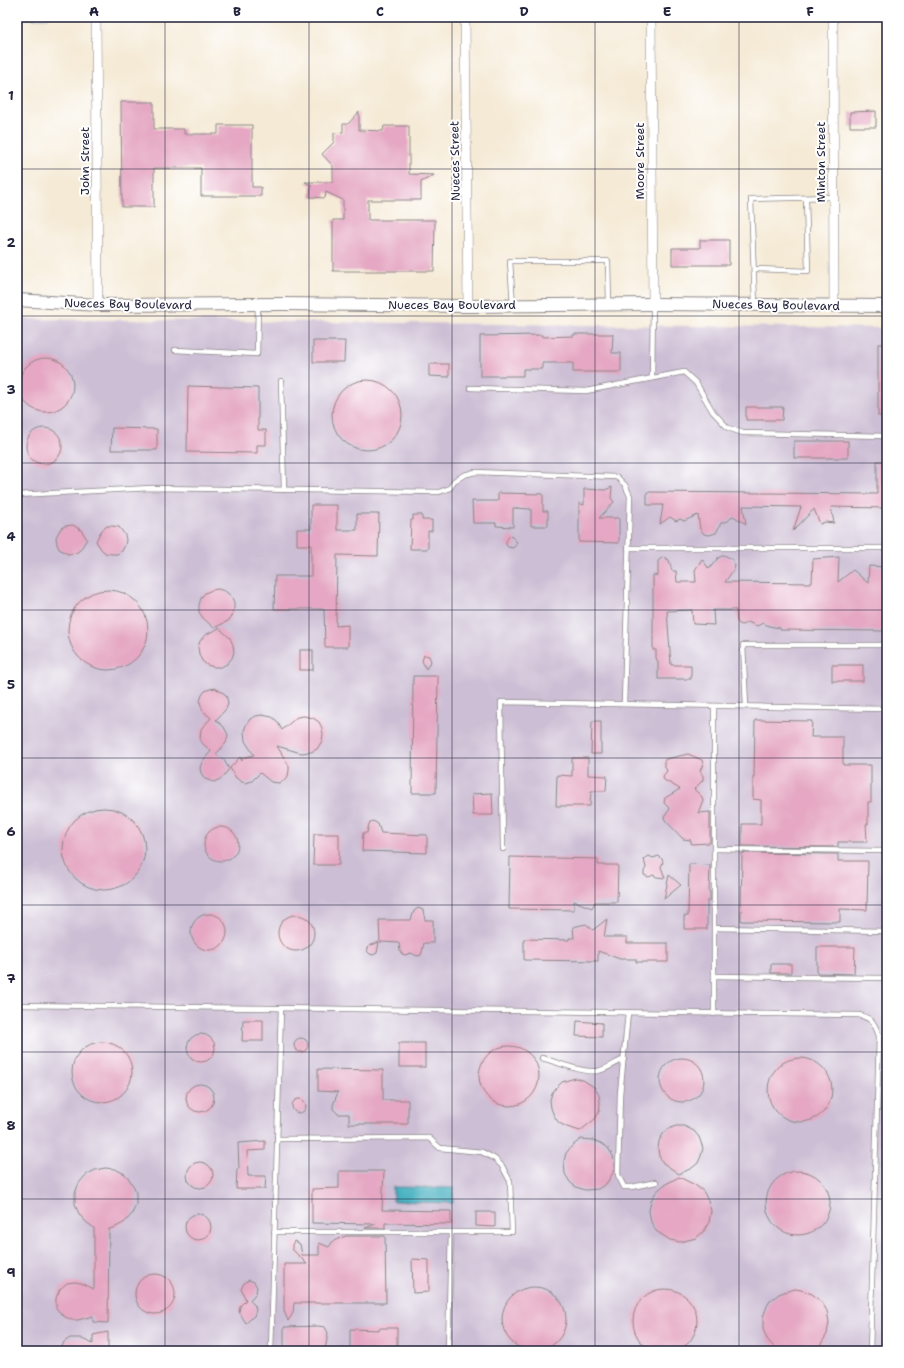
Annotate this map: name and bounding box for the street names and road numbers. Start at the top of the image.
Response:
street label: Nueces Street [446,121,464,201]
street label: Moore Street [632,122,648,200]
street label: Minton Street [813,122,829,202]
street label: John Street [77,127,93,195]
street label: Nueces Bay Boulevard [64,295,192,313]
street label: Nueces Bay Boulevard [712,296,840,314]
street label: Nueces Bay Boulevard [388,297,516,313]

